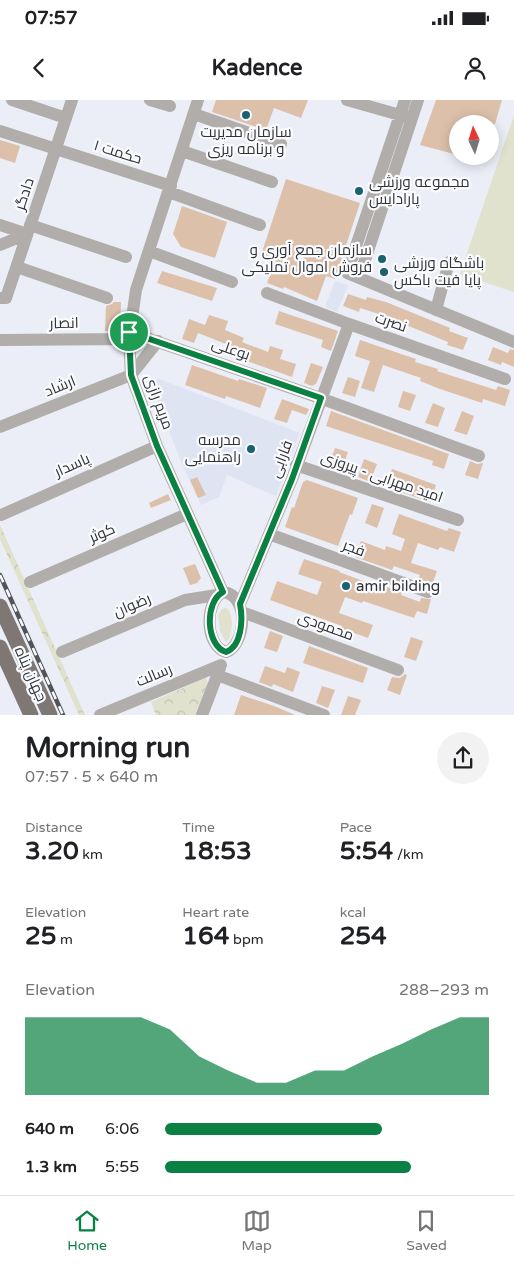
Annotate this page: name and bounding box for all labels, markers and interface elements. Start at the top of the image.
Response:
text: 07:57 [25,7,78,29]
icon: back [25,54,53,82]
icon: person [461,54,489,82]
text: Kadence [212,55,302,81]
marker: سازمان مدیریت و برنامه ریزی [240,109,252,121]
north arrow [449,115,499,165]
map controls [449,115,499,165]
place label: سازمان مدیریت و برنامه ریزی [200,123,292,159]
street label: حکمت ۱ [92,136,144,168]
place label: مجموعه ورزشی پارادایس [369,173,470,209]
street label: دادگر [10,175,38,213]
marker: مجموعه ورزشی پارادایس [353,185,365,197]
place label: سازمان جمع آوری و فروش اموال تملیکی [242,241,372,277]
marker: سازمان جمع آوری و فروش اموال تملیکی [376,253,388,265]
place label: باشگاه ورزشی پایا فیت باکس [394,254,484,290]
marker: باشگاه ورزشی پایا فیت باکس [378,266,390,278]
street label: نصرت [373,308,409,336]
pin [108,311,150,353]
street label: انصار [48,314,79,332]
icon: arrive [115,318,143,346]
street label: بوعلی [209,334,253,365]
street label: ارشاد [42,372,78,400]
street label: مریم رازی [140,372,177,432]
place label: مدرسه راهنمایی [185,431,241,467]
street label: فارابی [266,438,297,481]
marker: مدرسه راهنمایی [245,443,257,455]
street label: امید مهرابی - پیروزی [318,448,445,507]
street label: پاسدار [51,449,93,482]
street label: کوثر [85,520,118,547]
street label: فجر [339,535,368,560]
place label: amir bilding [356,577,440,595]
marker: amir bilding [340,580,352,592]
street label: رضوان [111,589,154,622]
street label: محمودی [295,608,356,645]
street label: جهان پناه [10,644,51,705]
street label: رسالت [133,659,175,691]
text: Morning run [25,731,190,765]
button: share [437,732,489,784]
text: 07:57 · 5 × 640 m [25,767,158,787]
text: Distance [25,819,83,836]
text: Time [182,819,215,836]
text: Pace [340,819,372,836]
text: 3.20 [25,836,79,866]
text: 18:53 [182,836,252,866]
text: 5:54 [340,836,393,866]
text: km [79,846,103,863]
text: /km [393,846,424,863]
text: Elevation [25,904,86,921]
text: Heart rate [182,904,249,921]
text: kcal [340,904,366,921]
text: 25 [25,921,56,951]
text: 164 [182,921,229,951]
text: 254 [340,921,387,951]
text: m [56,931,73,948]
text: bpm [229,931,264,948]
text: Elevation [25,980,95,1000]
text: 288–293 m [399,980,489,1000]
text: 640 m [25,1119,74,1139]
text: 6:06 [105,1119,139,1139]
text: 1.3 km [25,1157,77,1177]
text: 5:55 [105,1157,139,1177]
tab: Home [67,1207,107,1254]
tab: Map [241,1207,272,1254]
tab: Saved [406,1207,447,1254]

